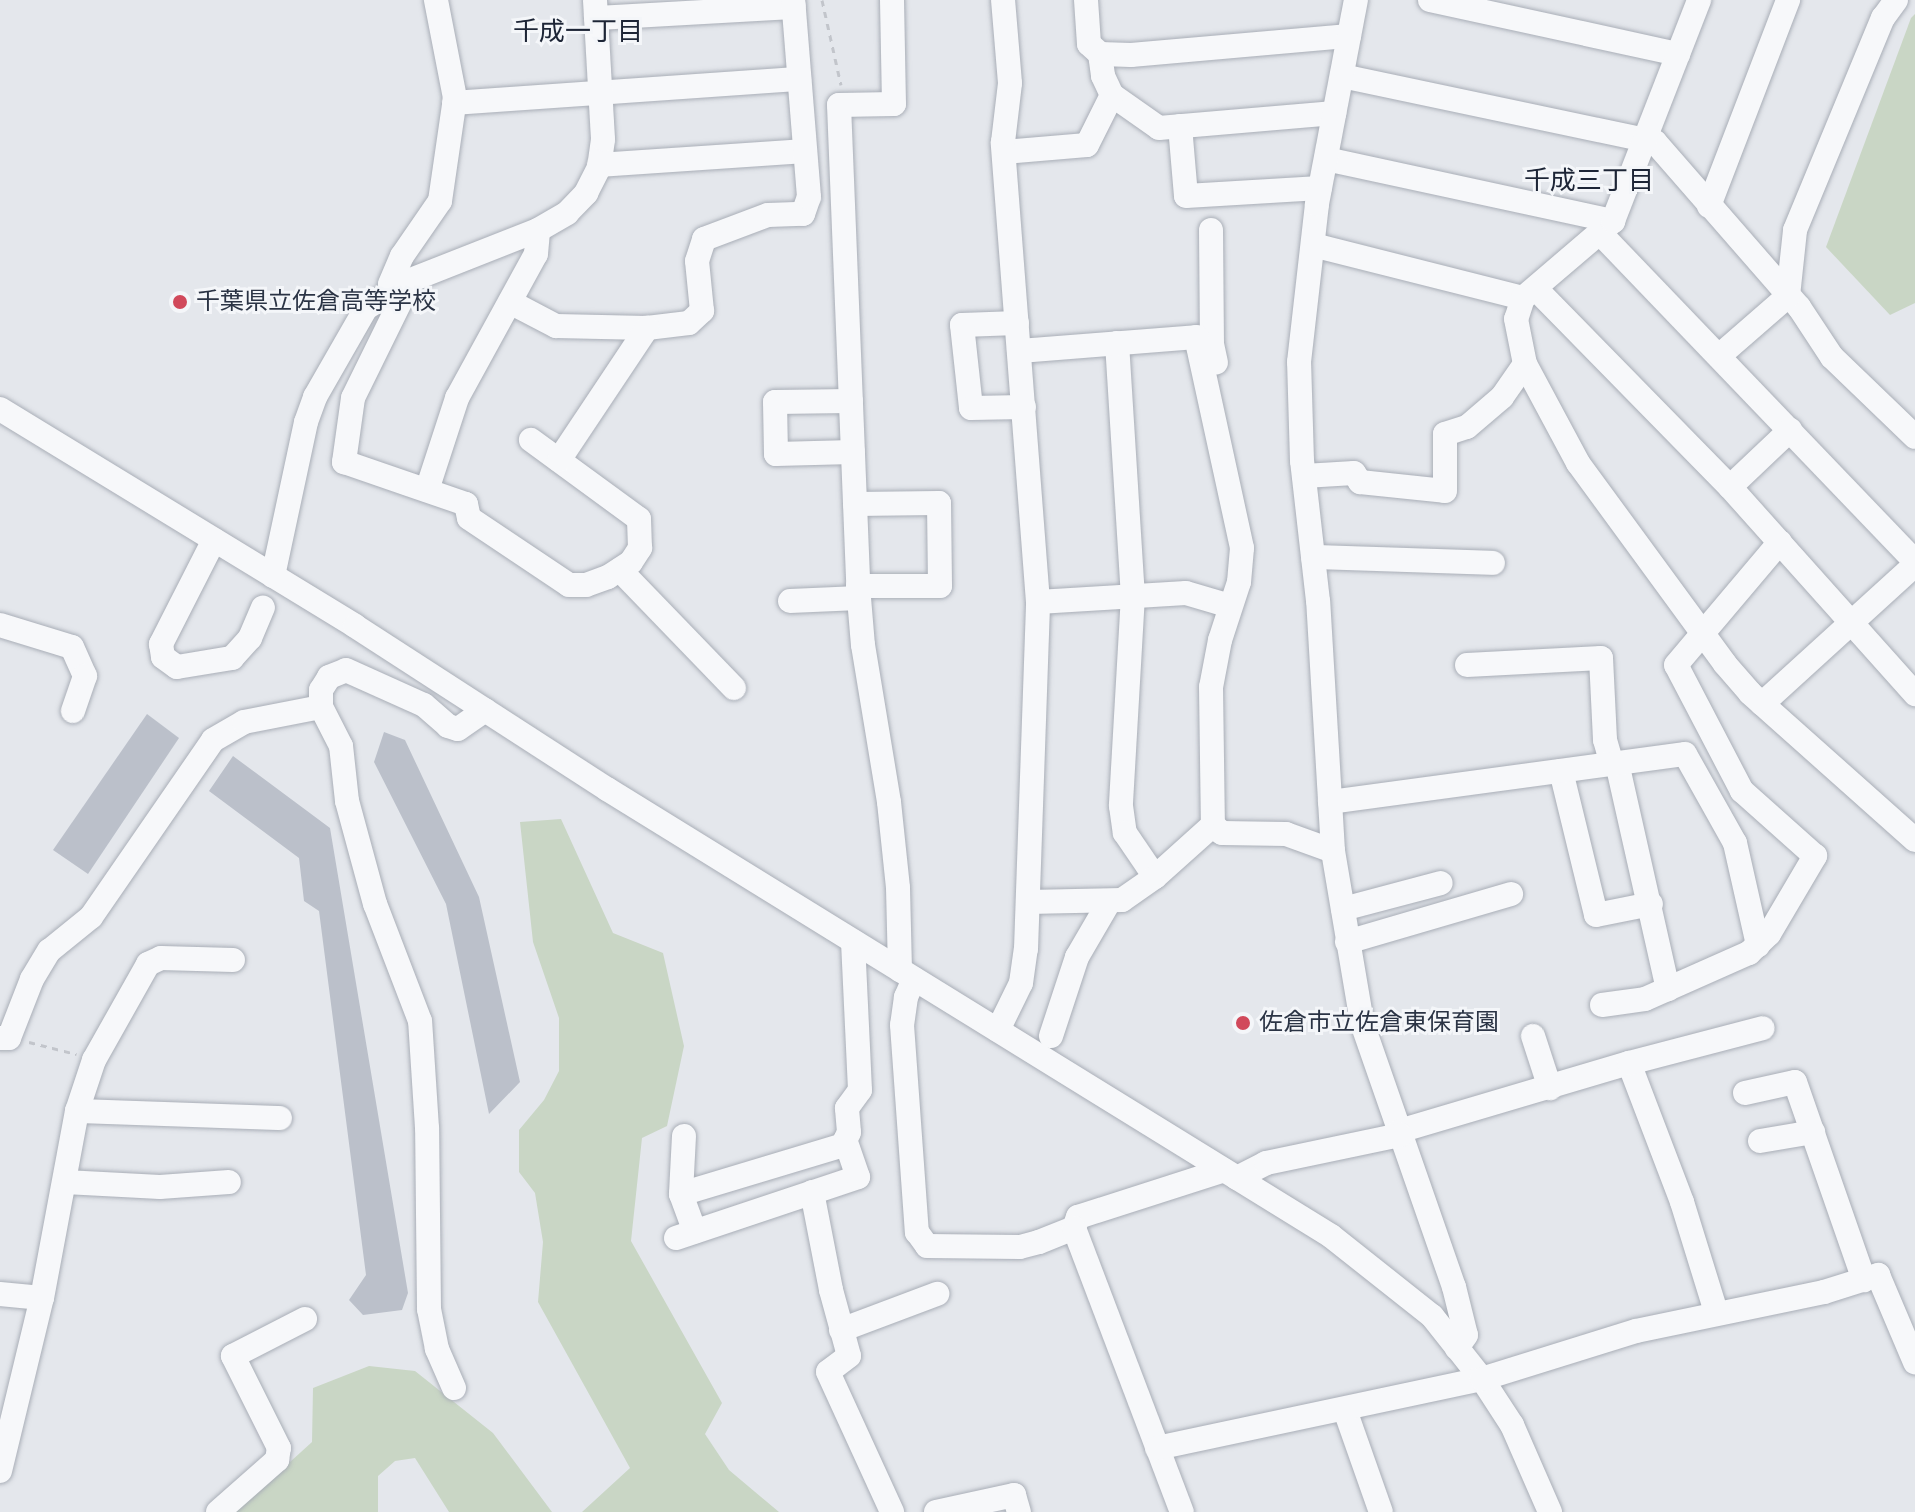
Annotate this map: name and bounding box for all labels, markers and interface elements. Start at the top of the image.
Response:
district label: 千成一丁目 [513,16,643,48]
district label: 千成三丁目 [1524,165,1654,197]
place label: 千葉県立佐倉高等学校 [196,288,436,316]
marker: 千葉県立佐倉高等学校 [171,293,189,311]
place label: 佐倉市立佐倉東保育園 [1259,1009,1499,1037]
marker: 佐倉市立佐倉東保育園 [1234,1014,1252,1032]

